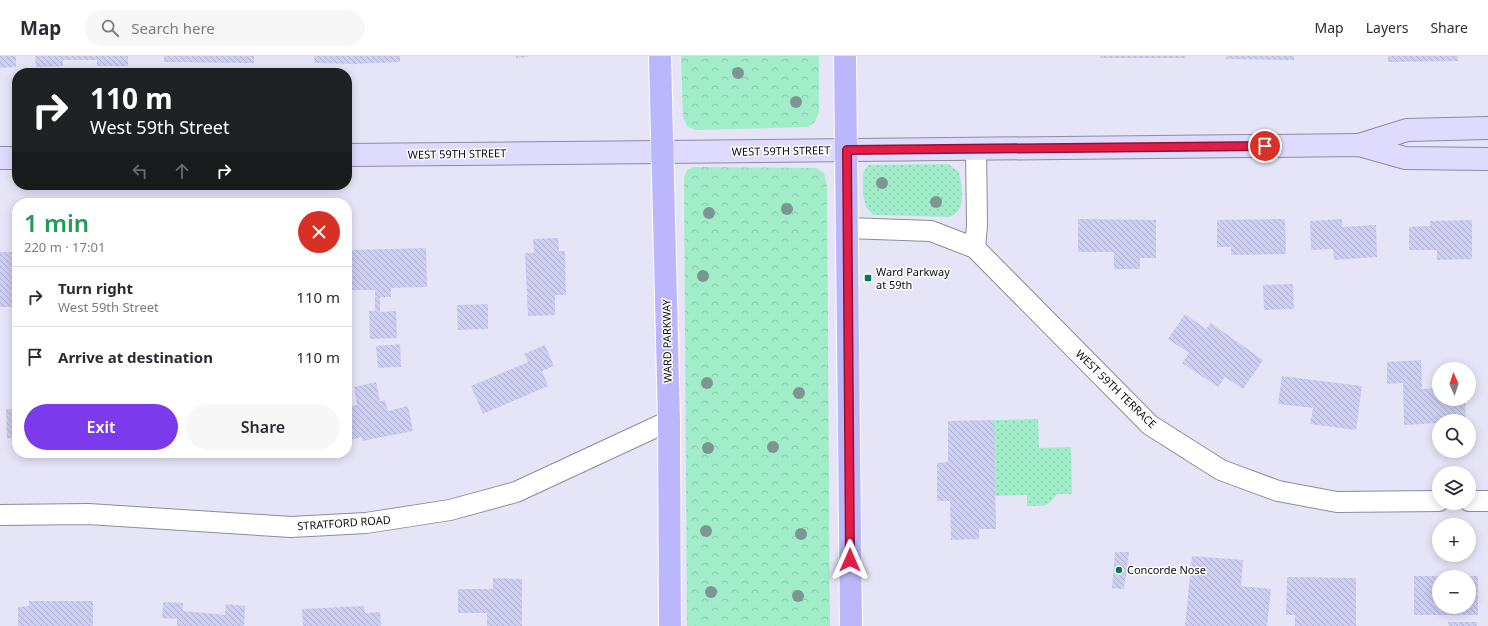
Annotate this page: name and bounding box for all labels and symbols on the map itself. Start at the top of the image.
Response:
pin [1248,129,1282,163]
street label: WEST 59TH STREET [732,142,830,159]
street label: WEST 59TH STREET [408,145,506,162]
place label: Ward Parkway at 59th [876,264,950,292]
marker: Ward Parkway at 59th [863,273,873,283]
street label: WARD PARKWAY [658,298,675,383]
street label: WEST 59TH TERRACE [1073,346,1160,431]
north arrow [1432,362,1476,406]
street label: STRATFORD ROAD [297,512,391,533]
position arrow [829,539,871,581]
place label: Concorde Nose [1127,562,1206,577]
marker: Concorde Nose [1114,565,1124,575]

